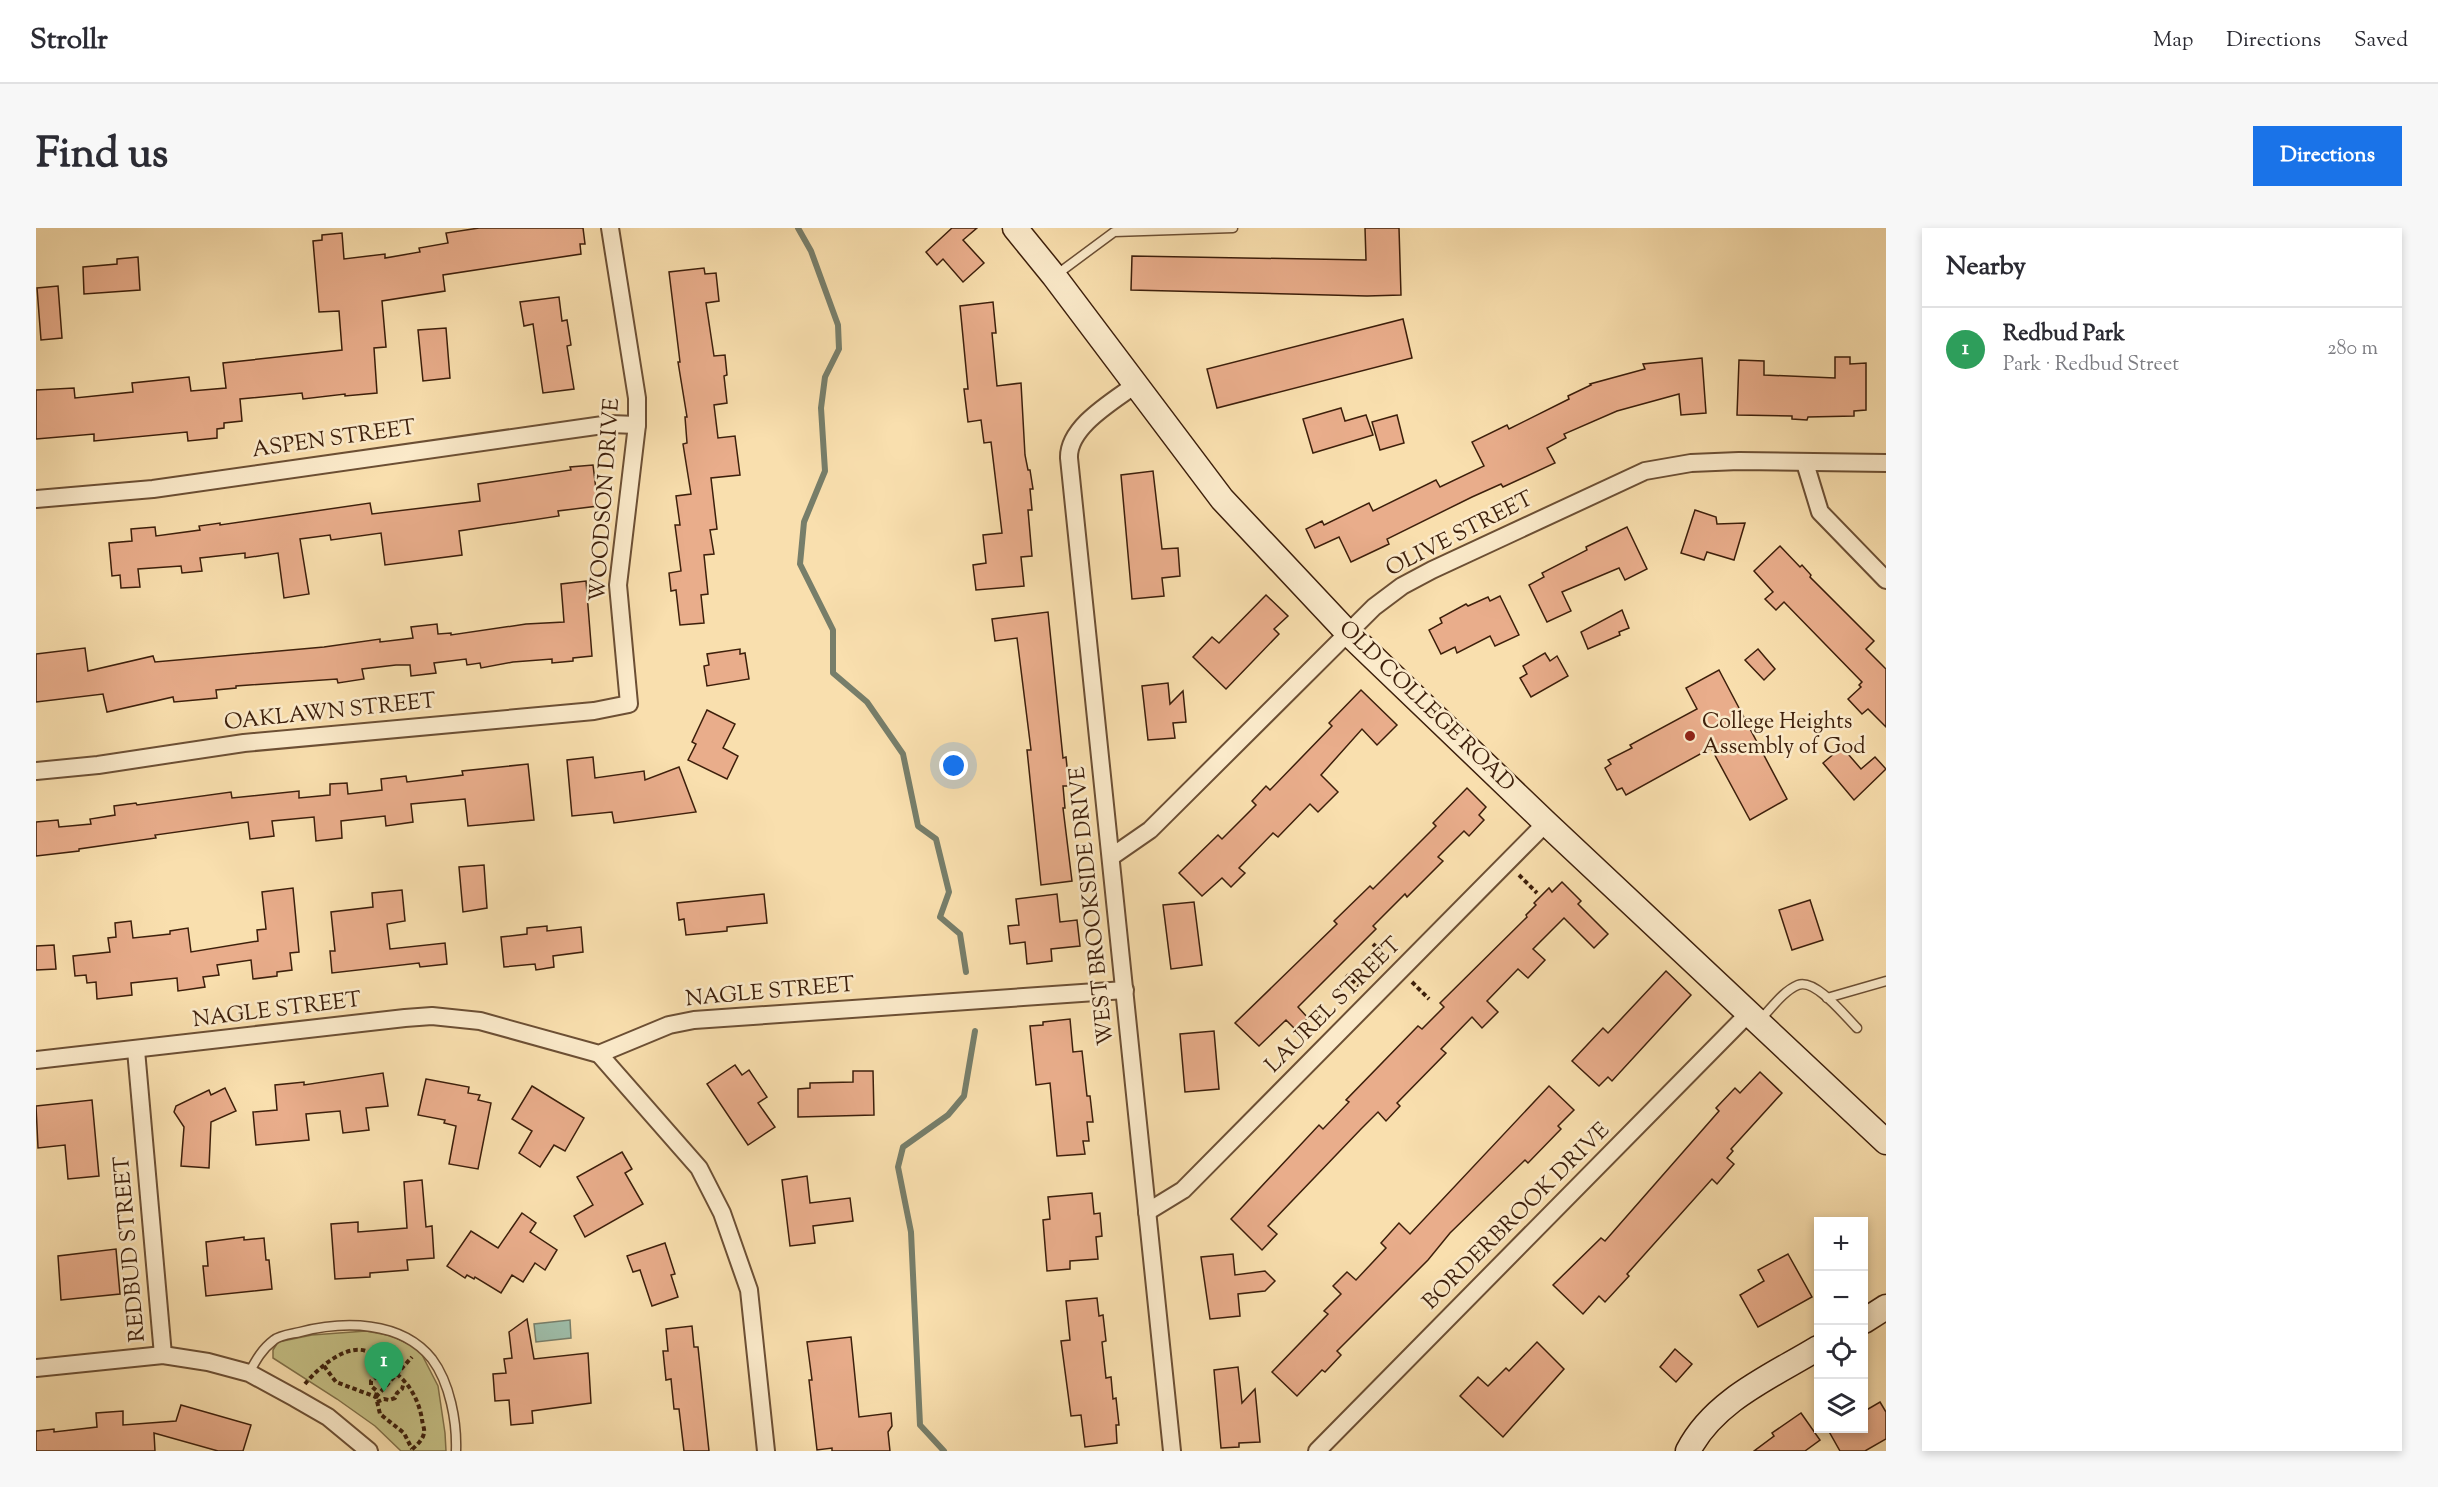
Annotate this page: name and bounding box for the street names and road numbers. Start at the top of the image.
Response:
street label: WOODSON DRIVE [583,397,629,603]
street label: ASPEN STREET [250,413,418,467]
street label: OLIVE STREET [1381,484,1540,586]
street label: OLD COLLEGE ROAD [1331,614,1521,800]
street label: OAKLAWN STREET [223,686,438,740]
street label: WEST BROOKSIDE DRIVE [1062,765,1124,1047]
street label: LAUREL STREET [1259,930,1410,1081]
street label: NAGLE STREET [684,970,856,1016]
street label: NAGLE STREET [191,985,364,1037]
street label: BORDERBROOK DRIVE [1416,1116,1618,1318]
street label: REDBUD STREET [107,1154,155,1343]

